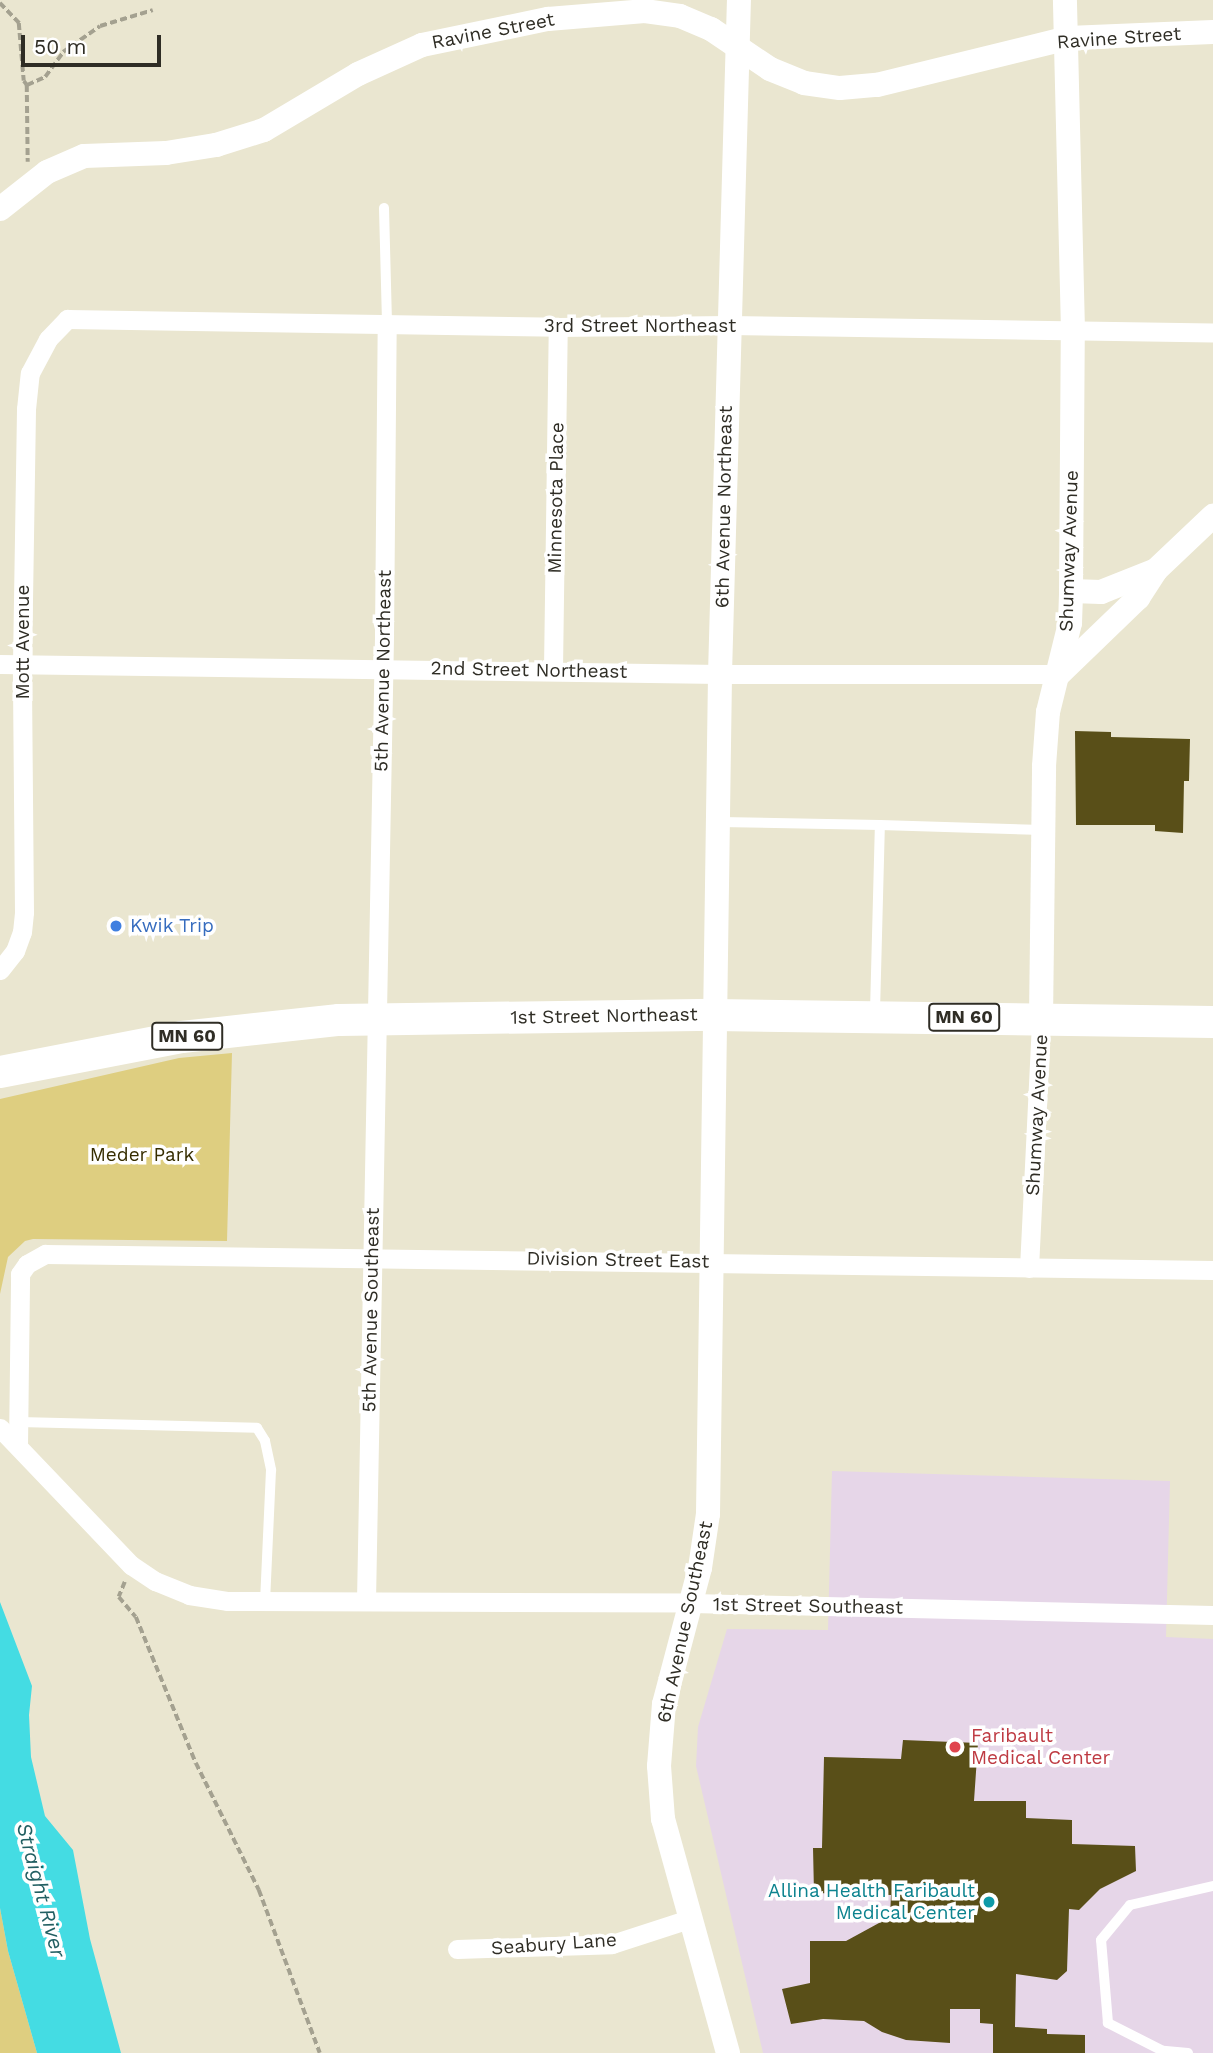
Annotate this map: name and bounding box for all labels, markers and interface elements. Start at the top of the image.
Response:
street label: Ravine Street [430,8,556,54]
scale bar [24,21,164,65]
street label: Ravine Street [1056,22,1182,54]
text: 50 m [34,34,86,59]
street label: 3rd Street Northeast [544,315,736,337]
street label: 6th Avenue Northeast [711,405,737,609]
street label: Minnesota Place [543,422,569,574]
street label: Shumway Avenue [1055,469,1083,633]
street label: 5th Avenue Northeast [370,569,396,773]
street label: Mott Avenue [12,584,34,700]
street label: 2nd Street Northeast [430,657,628,683]
place label: Kwik Trip [130,915,215,937]
marker: Kwik Trip [108,918,124,934]
road number: MN 60 [927,1002,1001,1032]
street label: 1st Street Northeast [510,1003,698,1029]
road number: MN 60 [150,1021,224,1050]
street label: Shumway Avenue [1021,1033,1053,1197]
park label: Meder Park [89,1144,195,1166]
street label: 5th Avenue Southeast [358,1207,384,1413]
street label: Division Street East [526,1247,710,1273]
street label: 6th Avenue Southeast [652,1519,718,1725]
street label: 1st Street Southeast [713,1593,903,1619]
place label: Faribault Medical Center [971,1725,1111,1769]
marker: Faribault Medical Center [945,1737,965,1757]
water label: Straight River [11,1820,71,1960]
place label: Allina Health Faribault Medical Center [768,1880,975,1924]
marker: Allina Health Faribault Medical Center [981,1894,997,1910]
street label: Seabury Lane [490,1928,618,1960]

